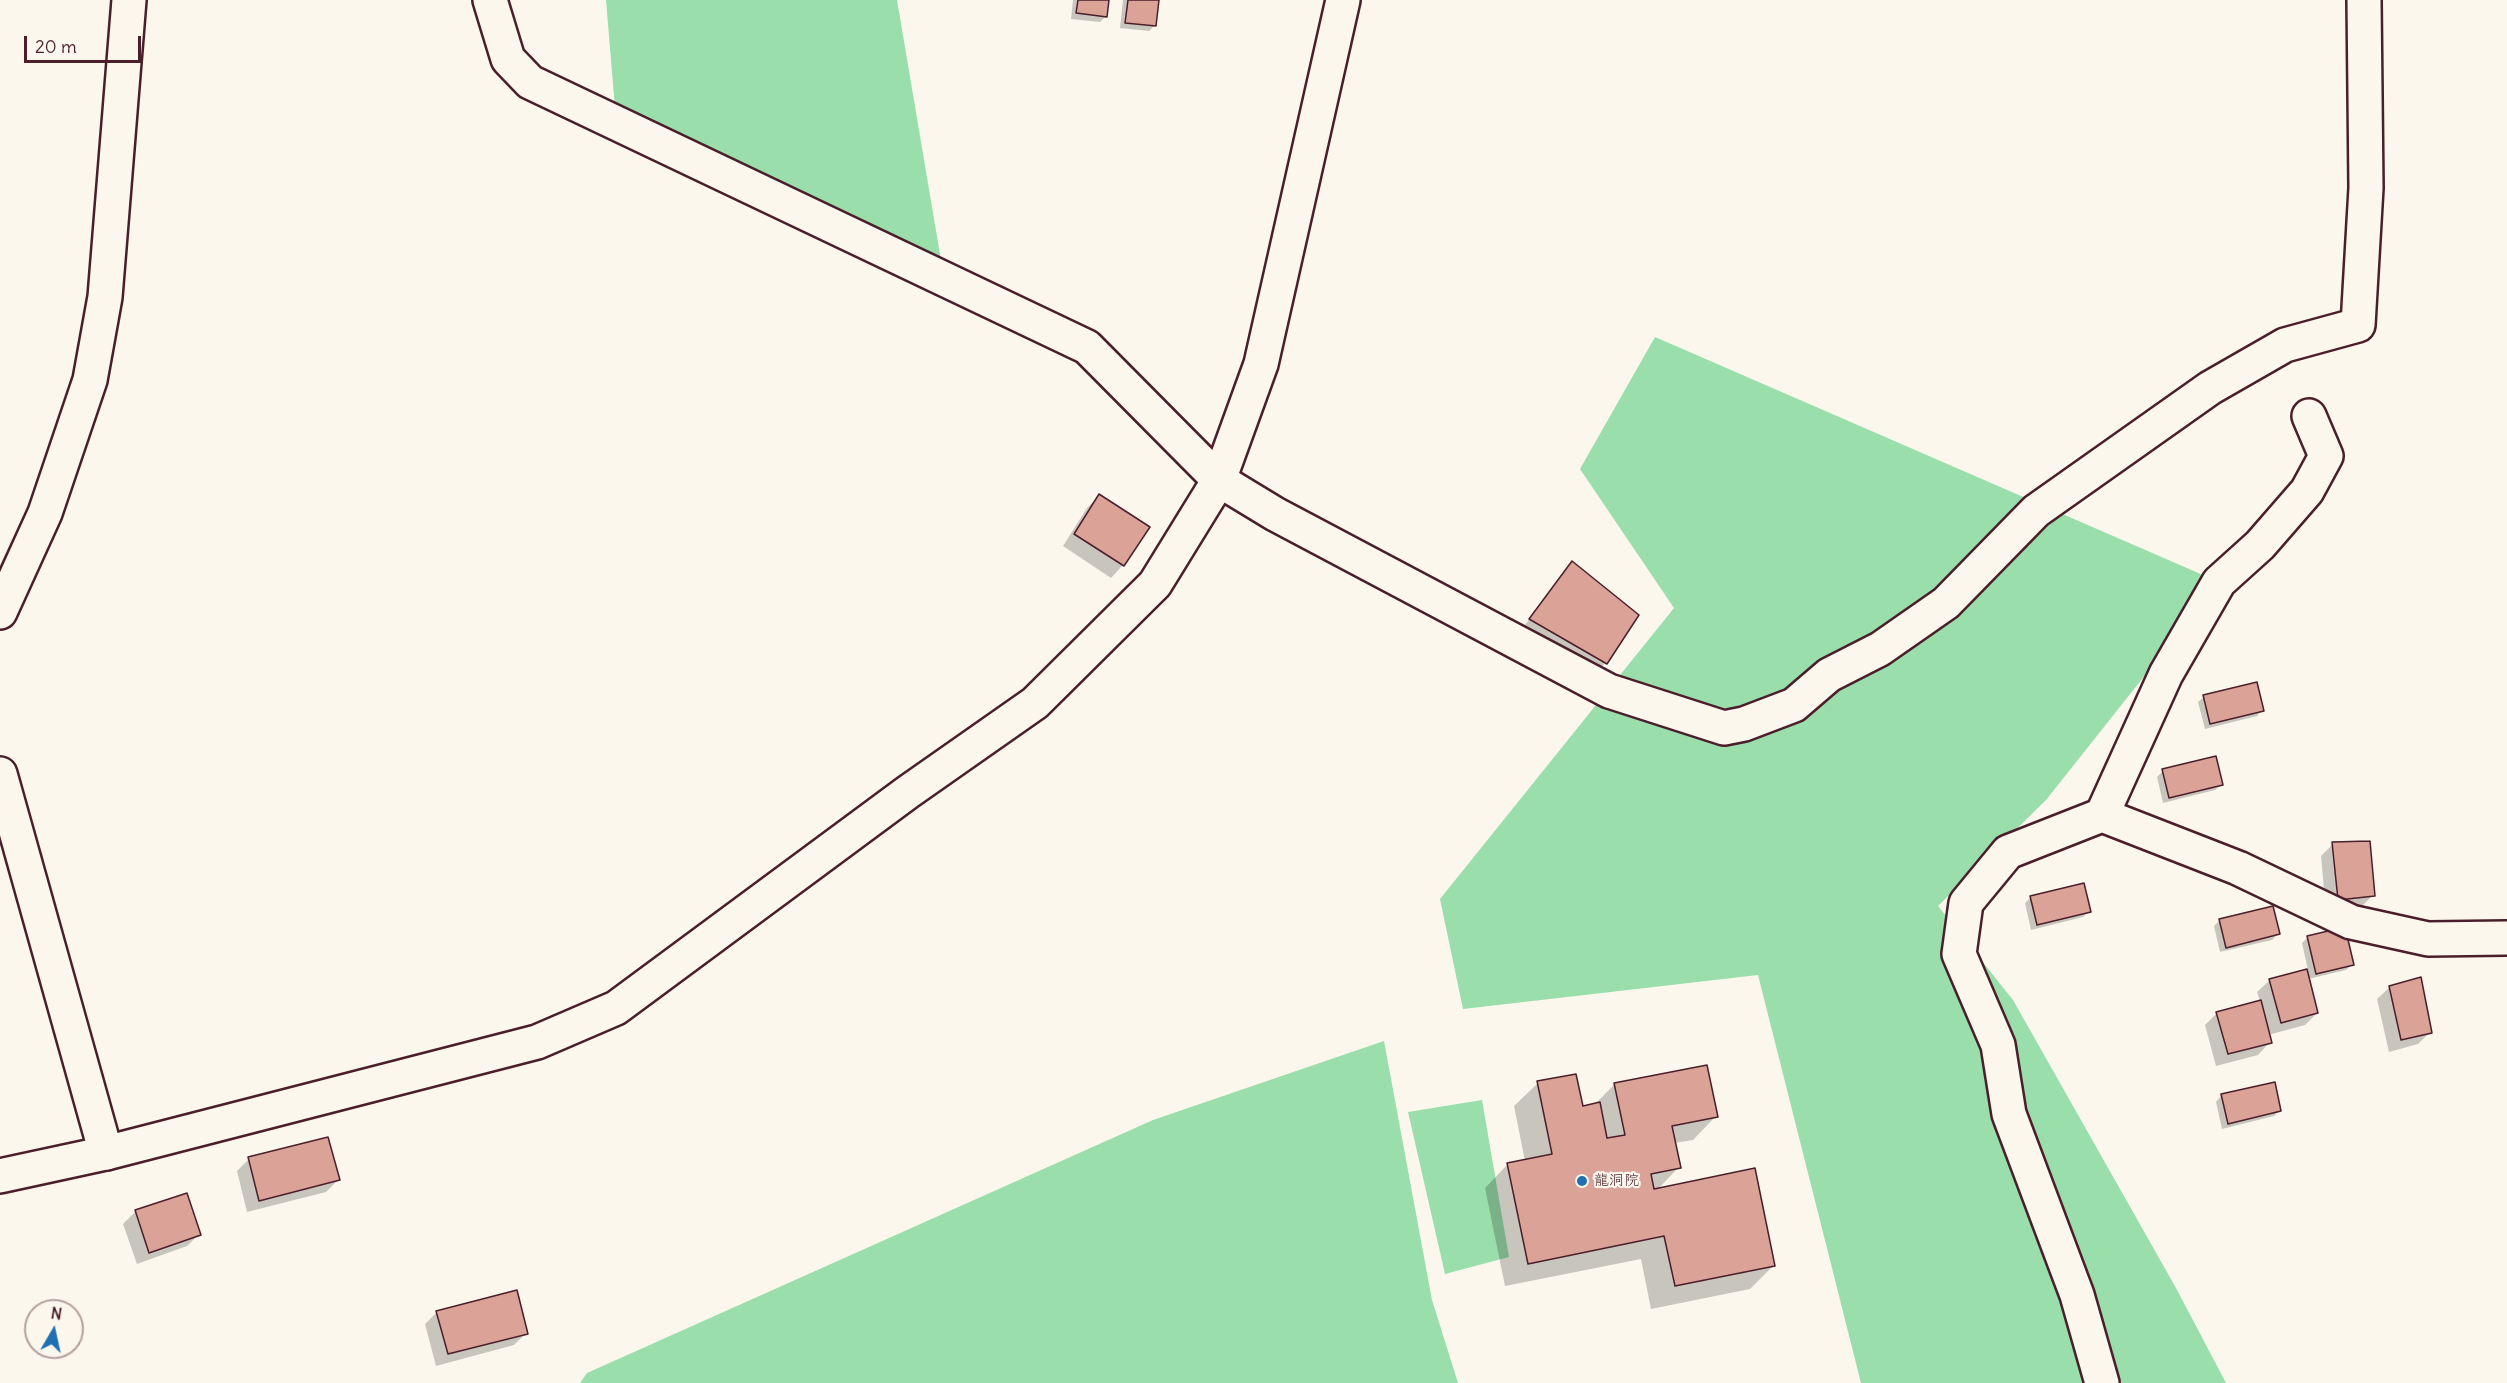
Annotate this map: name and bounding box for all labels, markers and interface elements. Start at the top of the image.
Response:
scale bar [27,24,144,62]
text: 20 m [35,35,77,58]
place label: 龍洞院 [1594,1172,1639,1190]
marker: 龍洞院 [1575,1174,1589,1188]
north arrow [24,1299,84,1359]
text: N [49,1302,64,1324]

